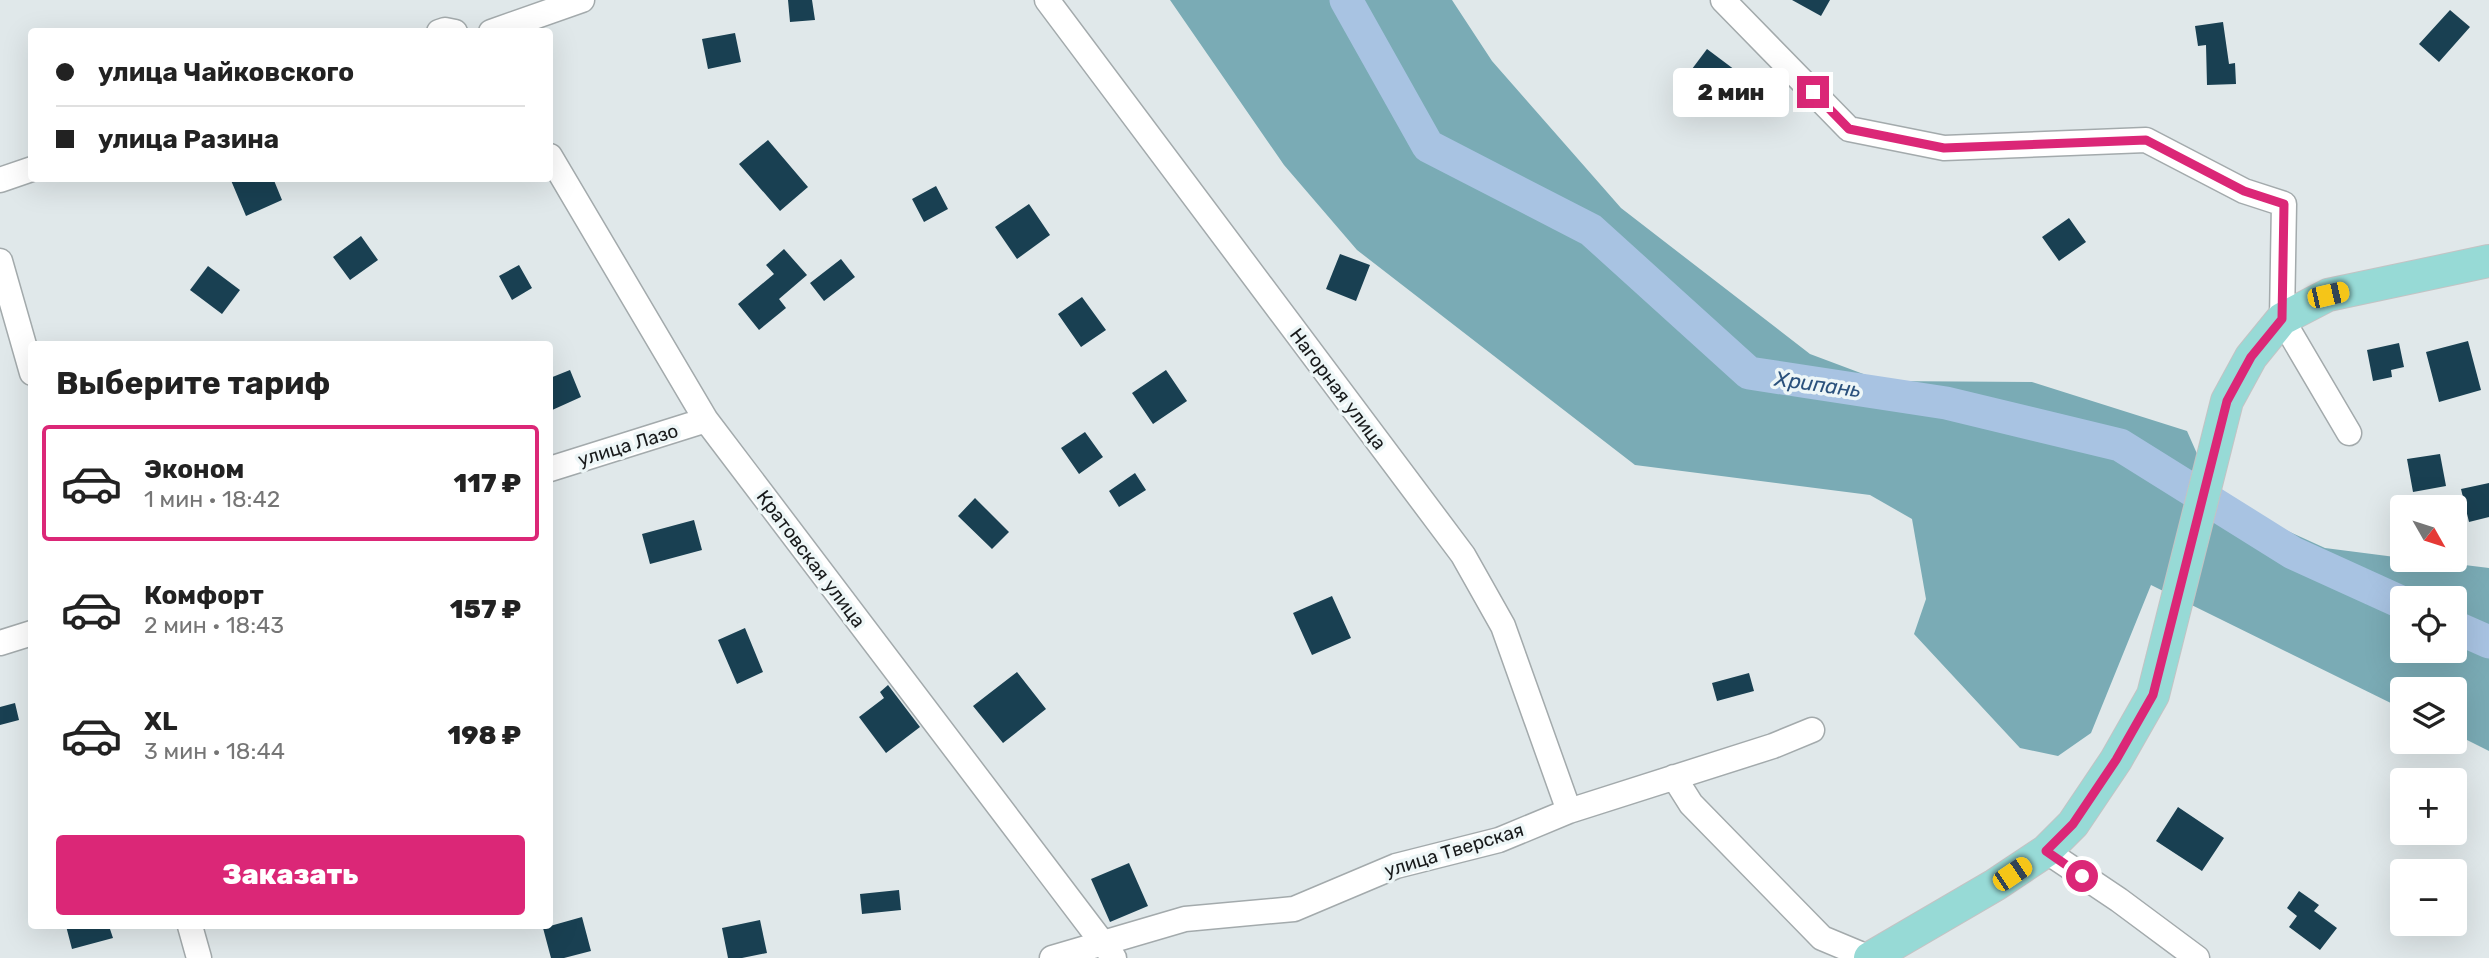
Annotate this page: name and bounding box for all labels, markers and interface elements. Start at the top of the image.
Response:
text: улица Чайковского [98,57,354,88]
callout: 2 мин [1673,68,1788,116]
route end [1797,76,1829,108]
text: 2 мин [1697,78,1765,106]
text: улица Разина [98,124,279,155]
car [2306,280,2351,310]
street label: Нагорная улица [1285,324,1391,454]
text: Выберите тариф [56,364,330,402]
water label: Хрипань [1772,365,1863,402]
street label: улица Лазо [575,419,681,471]
icon: car [60,452,123,515]
text: Эконом [144,454,244,485]
text: 117 ₽ [454,468,521,499]
text: 1 мин · 18:42 [144,485,280,513]
street label: Кратовская улица [752,486,870,632]
north arrow [2390,495,2468,572]
map controls [2390,495,2467,936]
icon: car [60,578,123,641]
text: Комфорт [144,580,264,611]
button: locate [2390,586,2467,663]
text: 157 ₽ [450,594,521,625]
text: 2 мин · 18:43 [144,611,284,639]
button: layers [2390,677,2467,754]
icon: car [60,704,123,767]
text: XL [144,706,177,737]
text: 198 ₽ [448,720,521,751]
text: 3 мин · 18:44 [144,737,285,765]
button: + [2390,768,2467,845]
street label: улица Тверская [1382,818,1526,882]
button: Заказать [56,835,525,915]
car [1989,854,2036,894]
button: − [2390,859,2467,936]
route start [2066,860,2098,892]

